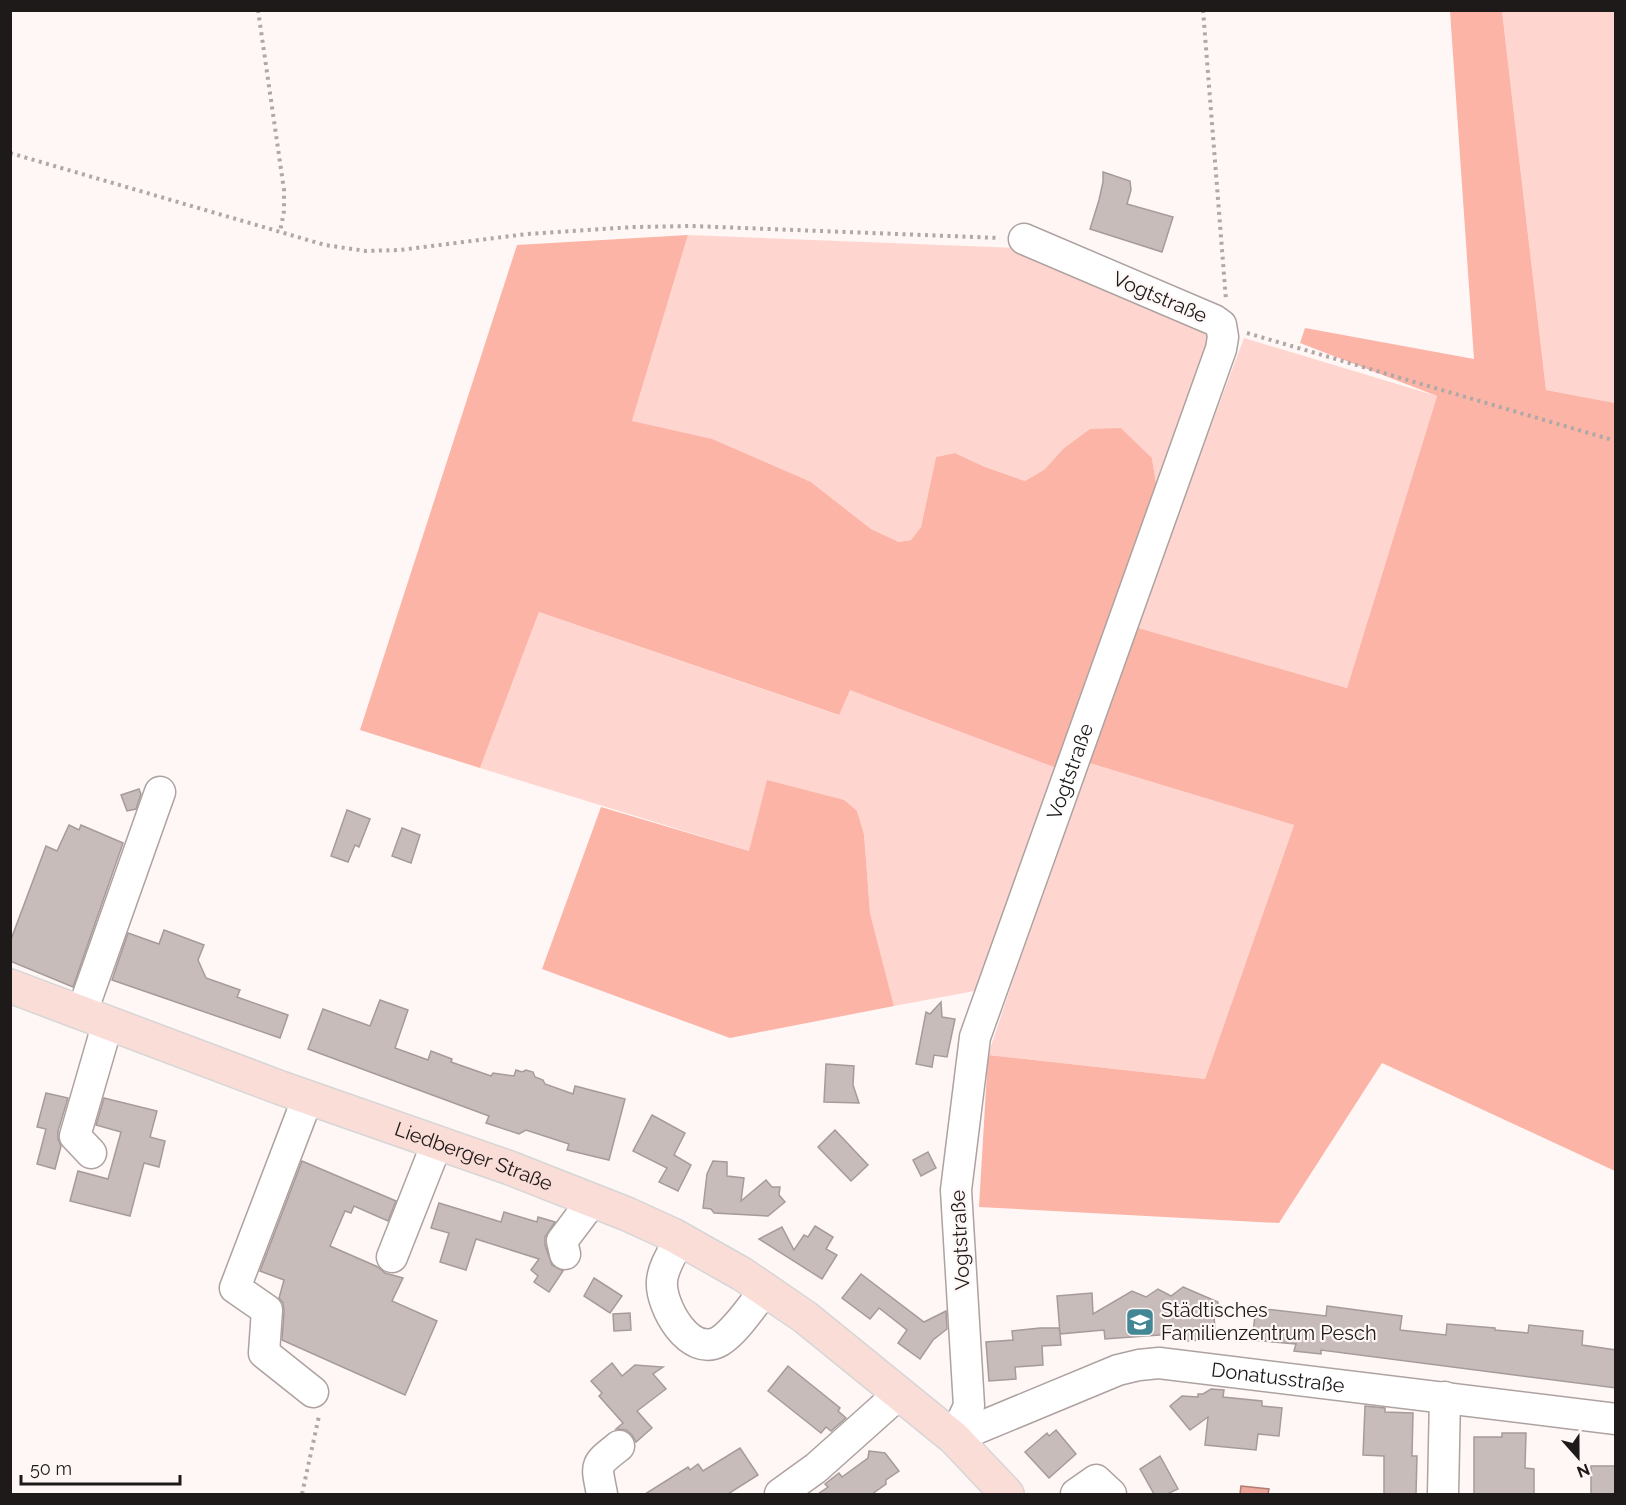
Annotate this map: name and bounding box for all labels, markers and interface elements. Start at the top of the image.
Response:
street label: Vogtstraße [1109,266,1211,328]
street label: Vogtstraße [1042,720,1098,823]
street label: Liedberger Straße [392,1117,556,1196]
street label: Vogtstraße [945,1189,975,1291]
place label: Städtisches Familienzentrum Pesch [1161,1298,1377,1345]
school or university icon: Städtisches Familienzentrum Pesch [1124,1306,1156,1338]
street label: Donatusstraße [1210,1358,1346,1398]
north arrow [1548,1427,1608,1487]
scale bar [21,1448,180,1486]
text: 50 m [30,1458,72,1479]
text: N [1574,1459,1592,1482]

